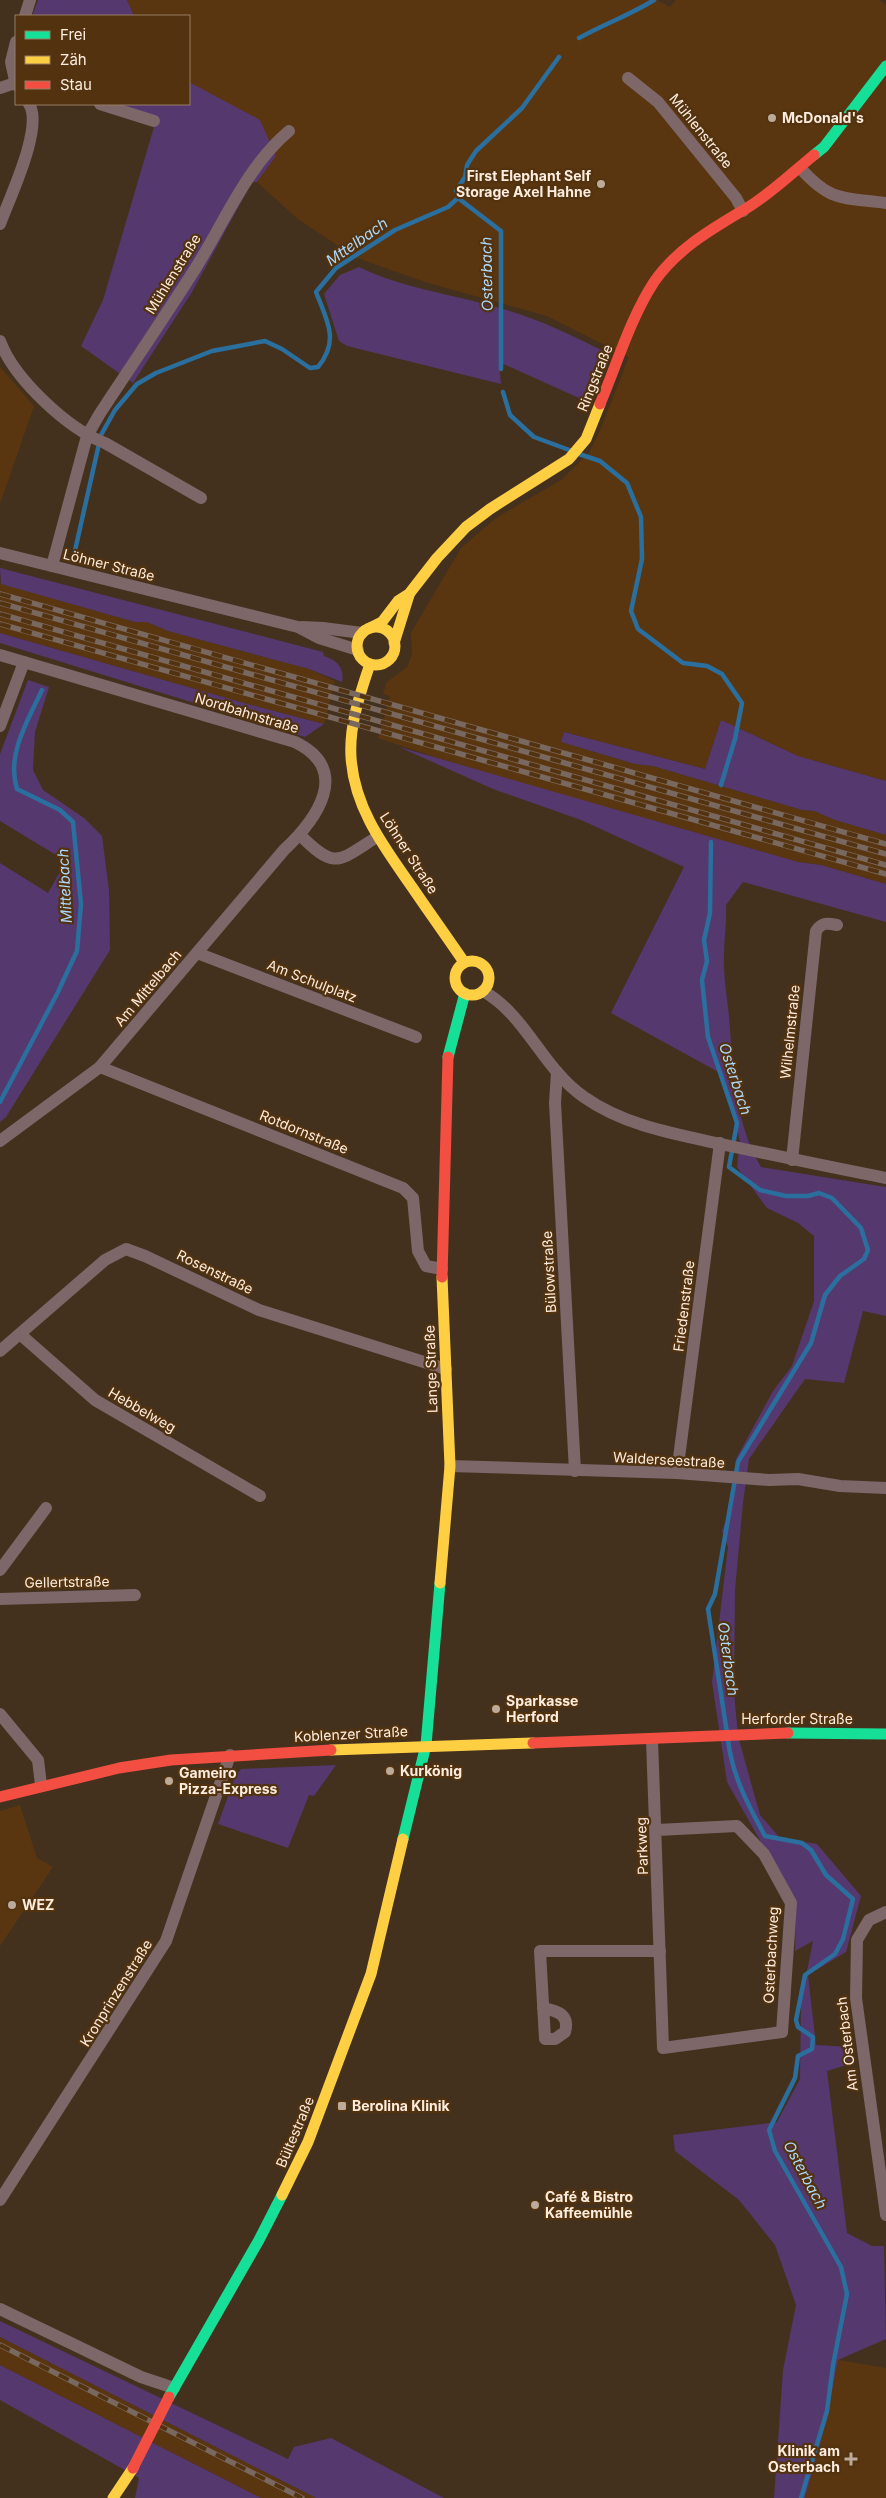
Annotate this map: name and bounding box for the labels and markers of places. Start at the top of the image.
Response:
place label: McDonald's [782,109,864,126]
marker: McDonald's [766,112,778,124]
place label: First Elephant Self Storage Axel Hahne [456,167,591,200]
marker: First Elephant Self Storage Axel Hahne [595,178,607,190]
place label: Sparkasse Herford [506,1692,578,1725]
marker: Sparkasse Herford [490,1703,502,1715]
place label: Kurkönig [400,1762,462,1779]
place label: Gameiro Pizza-Express [179,1764,278,1797]
marker: Kurkönig [384,1765,396,1777]
marker: Gameiro Pizza-Express [163,1775,175,1787]
place label: WEZ [22,1896,54,1913]
marker: WEZ [6,1899,18,1911]
place label: Berolina Klinik [352,2097,450,2114]
marker: Berolina Klinik [336,2100,348,2112]
place label: Café & Bistro Kaffeemühle [545,2188,634,2221]
marker: Café & Bistro Kaffeemühle [529,2199,541,2211]
place label: Klinik am Osterbach [768,2442,840,2475]
marker: Klinik am Osterbach [844,2452,858,2466]

